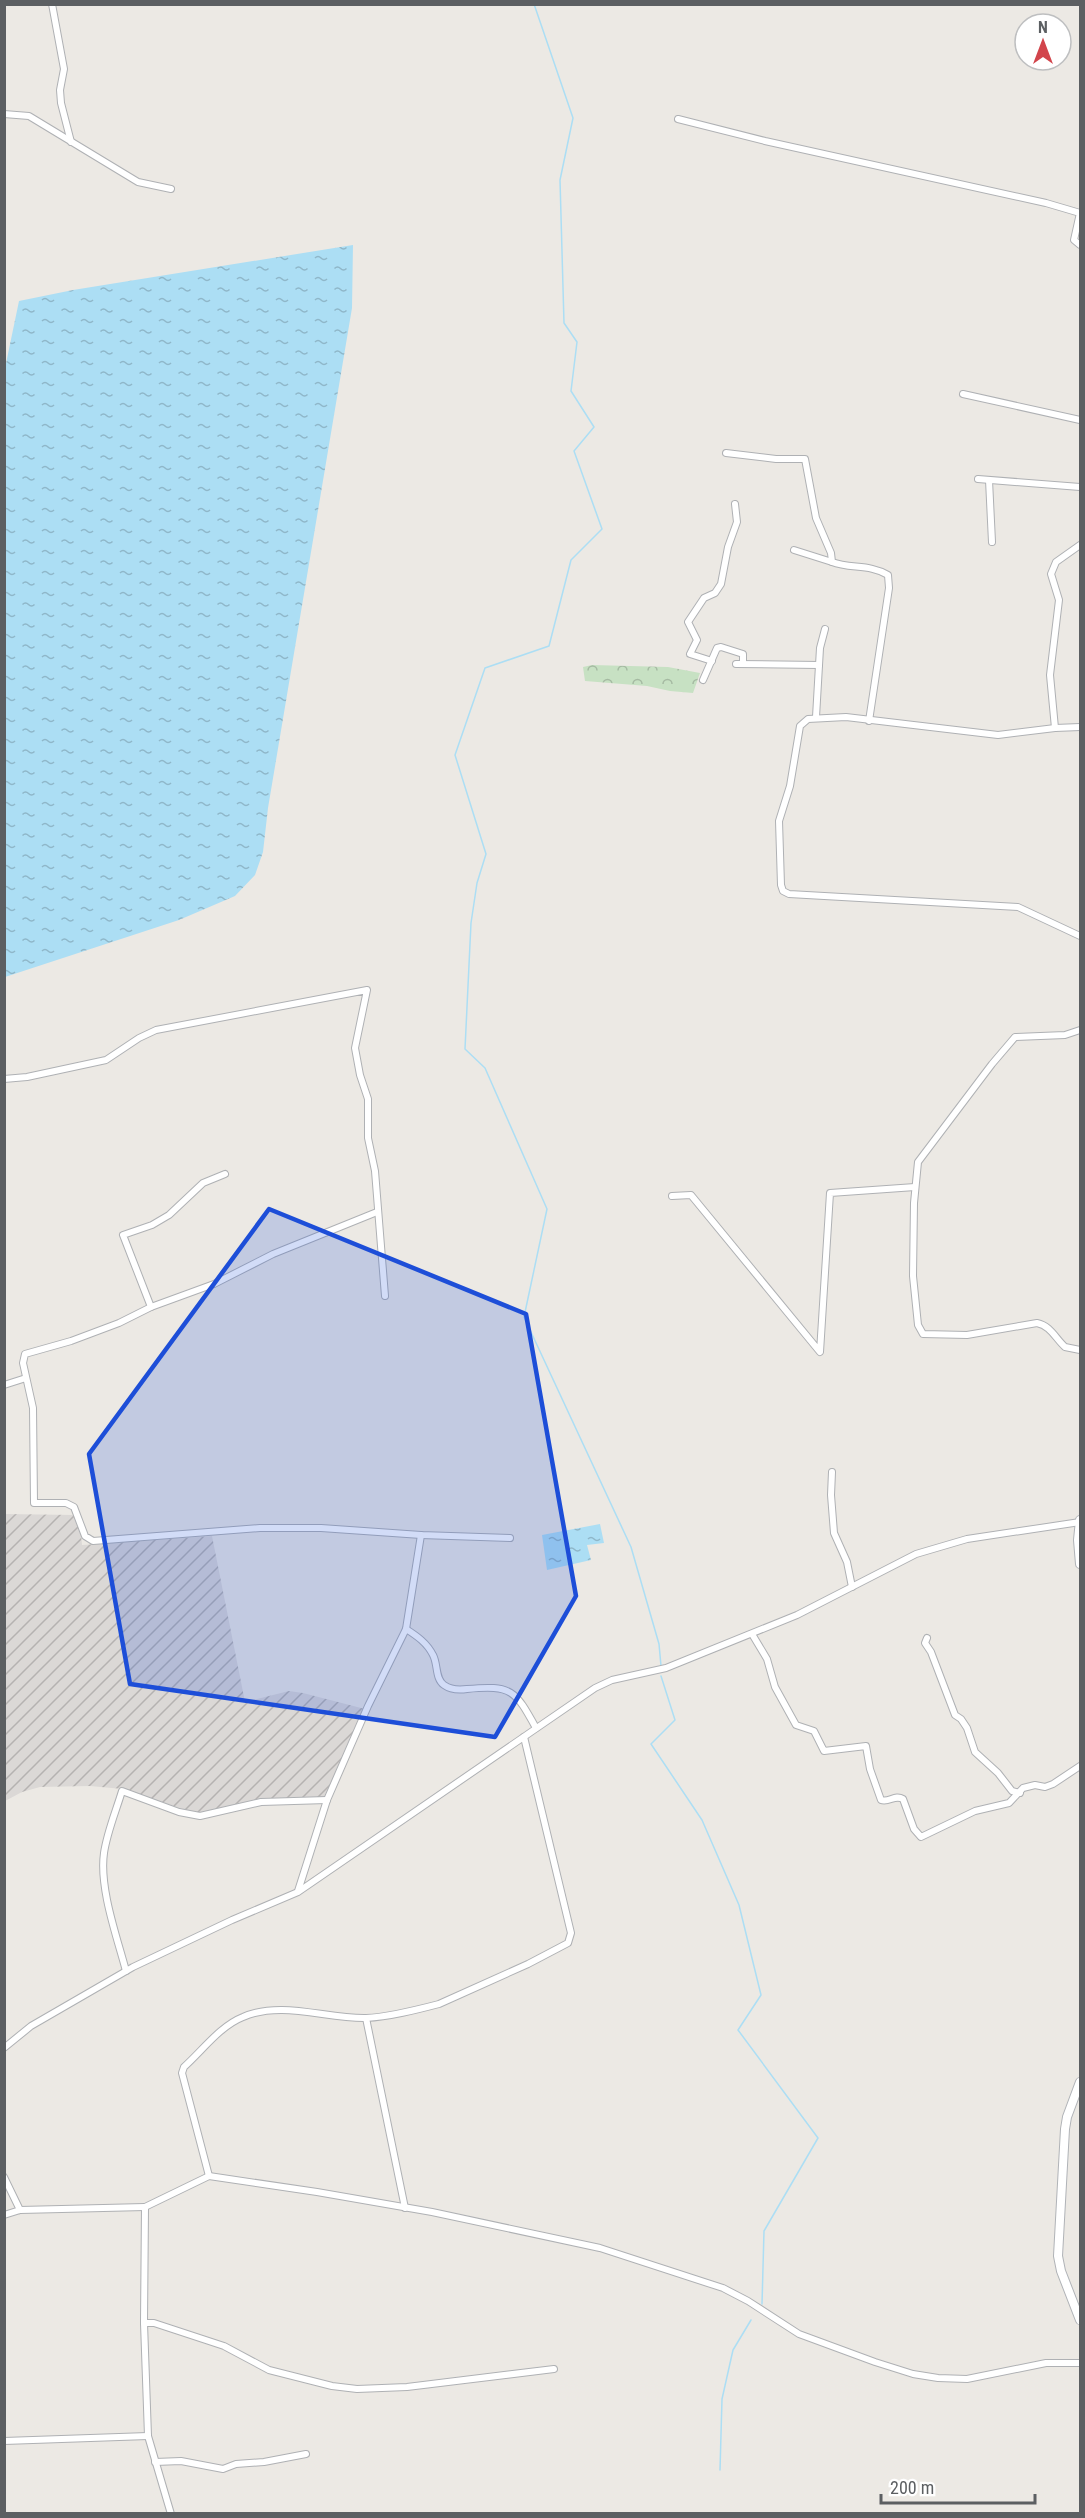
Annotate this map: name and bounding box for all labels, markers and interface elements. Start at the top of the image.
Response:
north arrow [1013,12,1073,72]
text: N [1038,18,1048,37]
scale bar [881,2467,1036,2505]
text: 200 m [890,2477,934,2498]

